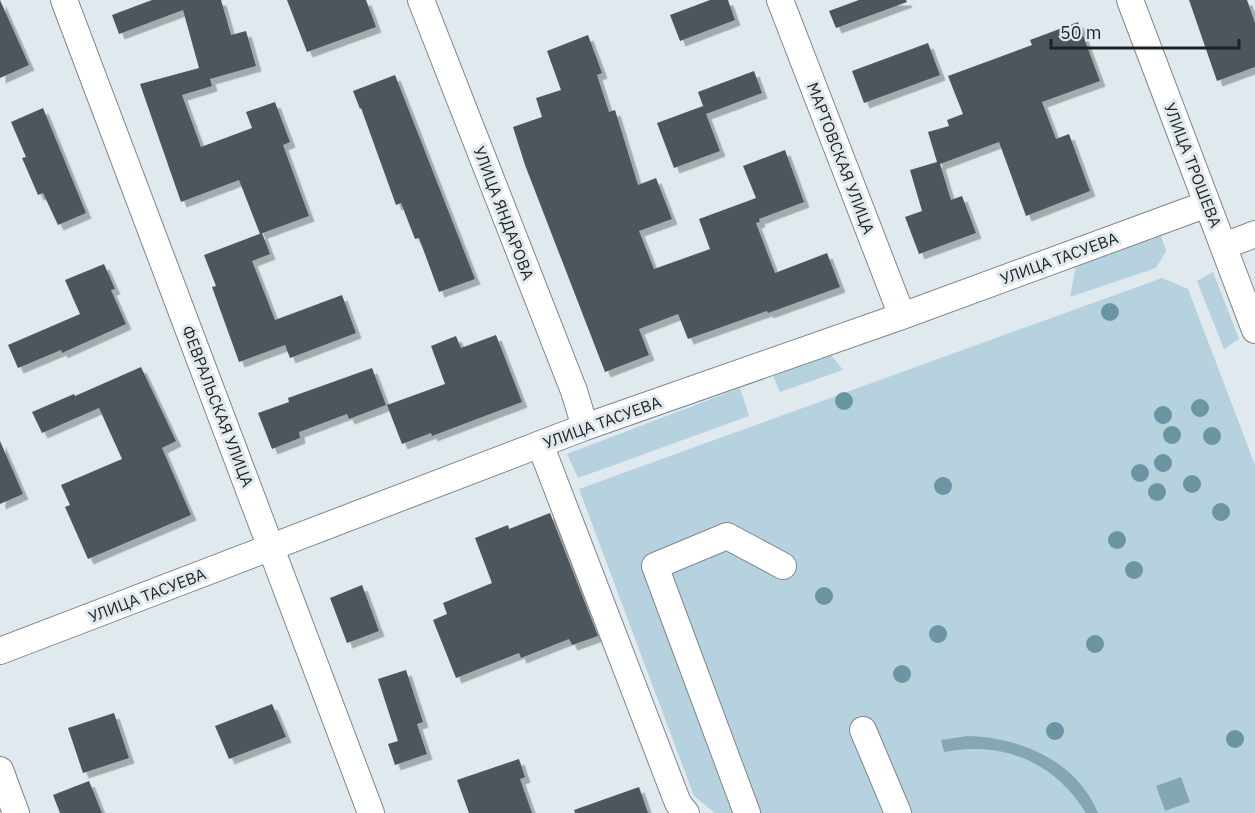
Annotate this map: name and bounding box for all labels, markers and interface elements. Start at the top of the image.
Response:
scale bar [1051,12,1238,50]
text: 50 m [1060,21,1102,44]
street label: МАРТОВСКАЯ УЛИЦА [803,79,879,237]
street label: УЛИЦА ТРОШЕВА [1160,100,1226,230]
street label: УЛИЦА ЯНДАРОВА [469,143,539,283]
street label: УЛИЦА ТАСУЕВА [997,227,1121,289]
street label: ФЕВРАЛЬСКАЯ УЛИЦА [178,322,258,490]
street label: УЛИЦА ТАСУЕВА [540,391,664,453]
street label: УЛИЦА ТАСУЕВА [85,563,209,627]

